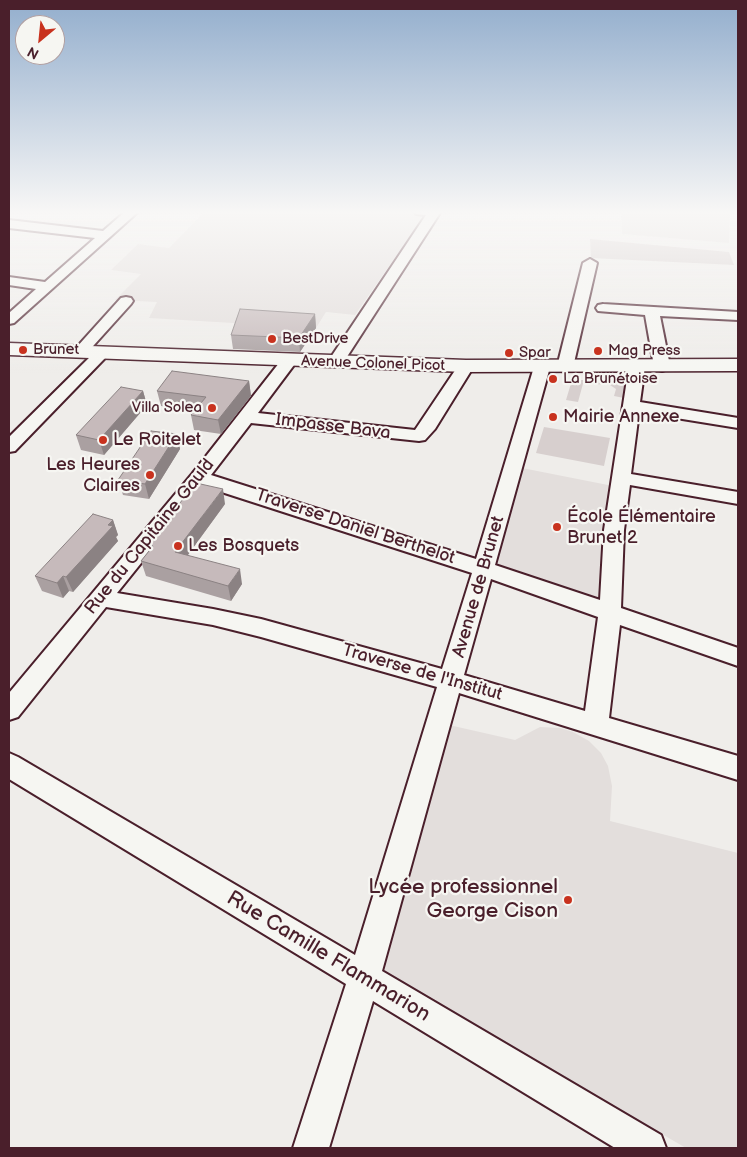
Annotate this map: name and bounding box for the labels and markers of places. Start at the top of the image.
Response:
place label: BestDrive [282,330,348,348]
marker: BestDrive [266,333,278,345]
place label: Brunet [33,341,79,359]
place label: Mag Press [608,342,680,360]
marker: Brunet [17,344,29,356]
place label: Spar [519,344,551,362]
marker: Mag Press [592,345,604,357]
marker: Spar [503,347,515,359]
place label: La Brunétoise [563,370,658,388]
marker: La Brunétoise [547,373,559,385]
place label: Villa Solea [132,399,202,417]
marker: Villa Solea [206,402,218,414]
place label: Mairie Annexe [563,406,679,428]
marker: Mairie Annexe [547,411,559,423]
place label: Le Roitelet [113,429,201,451]
marker: Le Roitelet [97,434,109,446]
place label: Les Heures Claires [46,454,140,496]
marker: Les Heures Claires [144,469,156,481]
place label: École Élémentaire Brunet 2 [567,506,716,548]
marker: École Élémentaire Brunet 2 [551,521,563,533]
place label: Les Bosquets [188,535,299,557]
marker: Les Bosquets [172,540,184,552]
place label: Lycée professionnel George Cison [368,875,558,925]
marker: Lycée professionnel George Cison [562,894,574,906]

